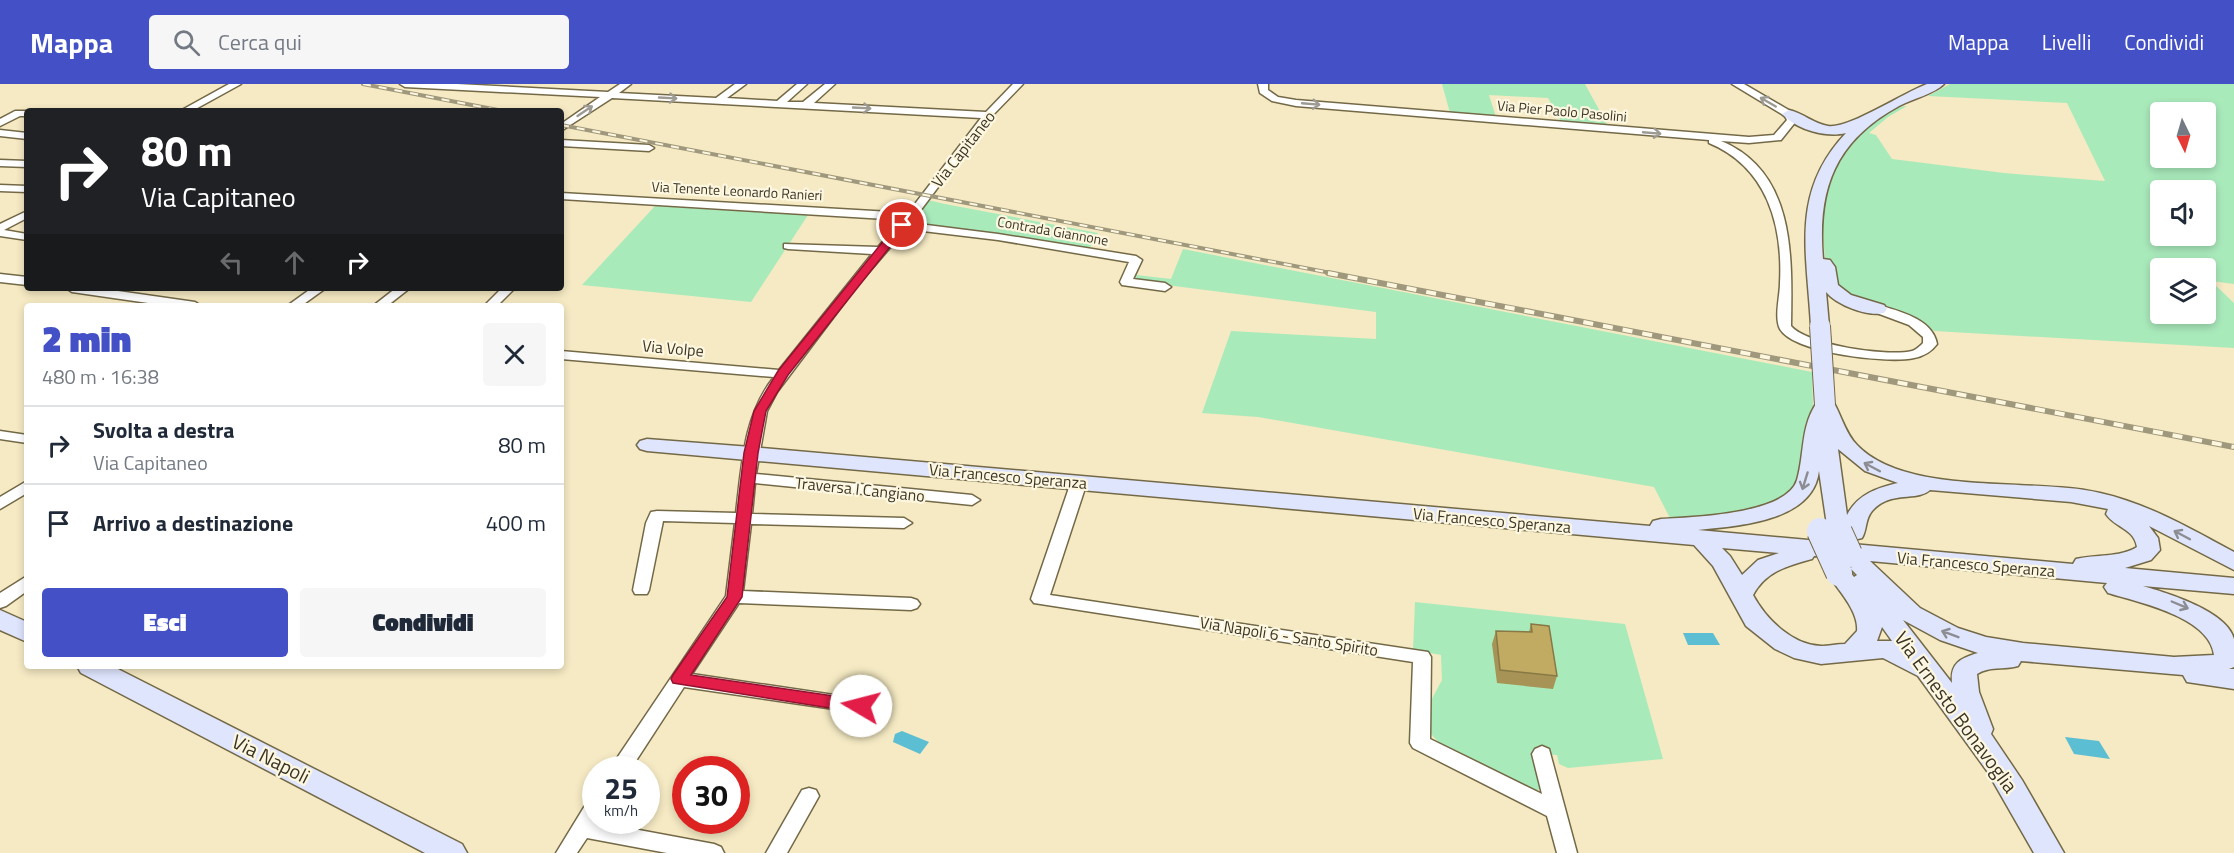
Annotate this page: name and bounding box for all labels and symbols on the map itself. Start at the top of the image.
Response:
one-way arrow [657,93,677,104]
street label: Via Pier Paolo Pasolini [1496,94,1628,127]
one-way arrow [1760,96,1777,108]
one-way arrow [1301,99,1321,110]
north arrow [2150,102,2216,168]
one-way arrow [852,103,872,114]
one-way arrow [576,105,593,117]
street label: Via Capitaneo [925,105,1001,193]
one-way arrow [1642,127,1662,138]
street label: Via Tenente Leonardo Ranieri [651,176,823,205]
pin [876,199,927,250]
street label: Contrada Giannone [996,210,1110,251]
street label: Via Volpe [641,333,705,363]
street label: Via Francesco Speranza [928,457,1088,495]
one-way arrow [1864,460,1882,472]
street label: Traversa I Cangiano [794,470,926,508]
one-way arrow [1799,471,1810,490]
street label: Via Francesco Speranza [1412,501,1572,539]
one-way arrow [2174,529,2192,540]
street label: Via Francesco Speranza [1896,545,2056,583]
one-way arrow [2170,600,2188,611]
street label: Via Napoli 6 - Santo Spirito [1198,610,1380,662]
street label: Via Ernesto Bonavoglia [1887,624,2026,799]
one-way arrow [1941,628,1960,639]
position arrow [829,674,893,738]
street label: Via Napoli [227,726,316,791]
speed limit sign: 30 [672,756,750,834]

